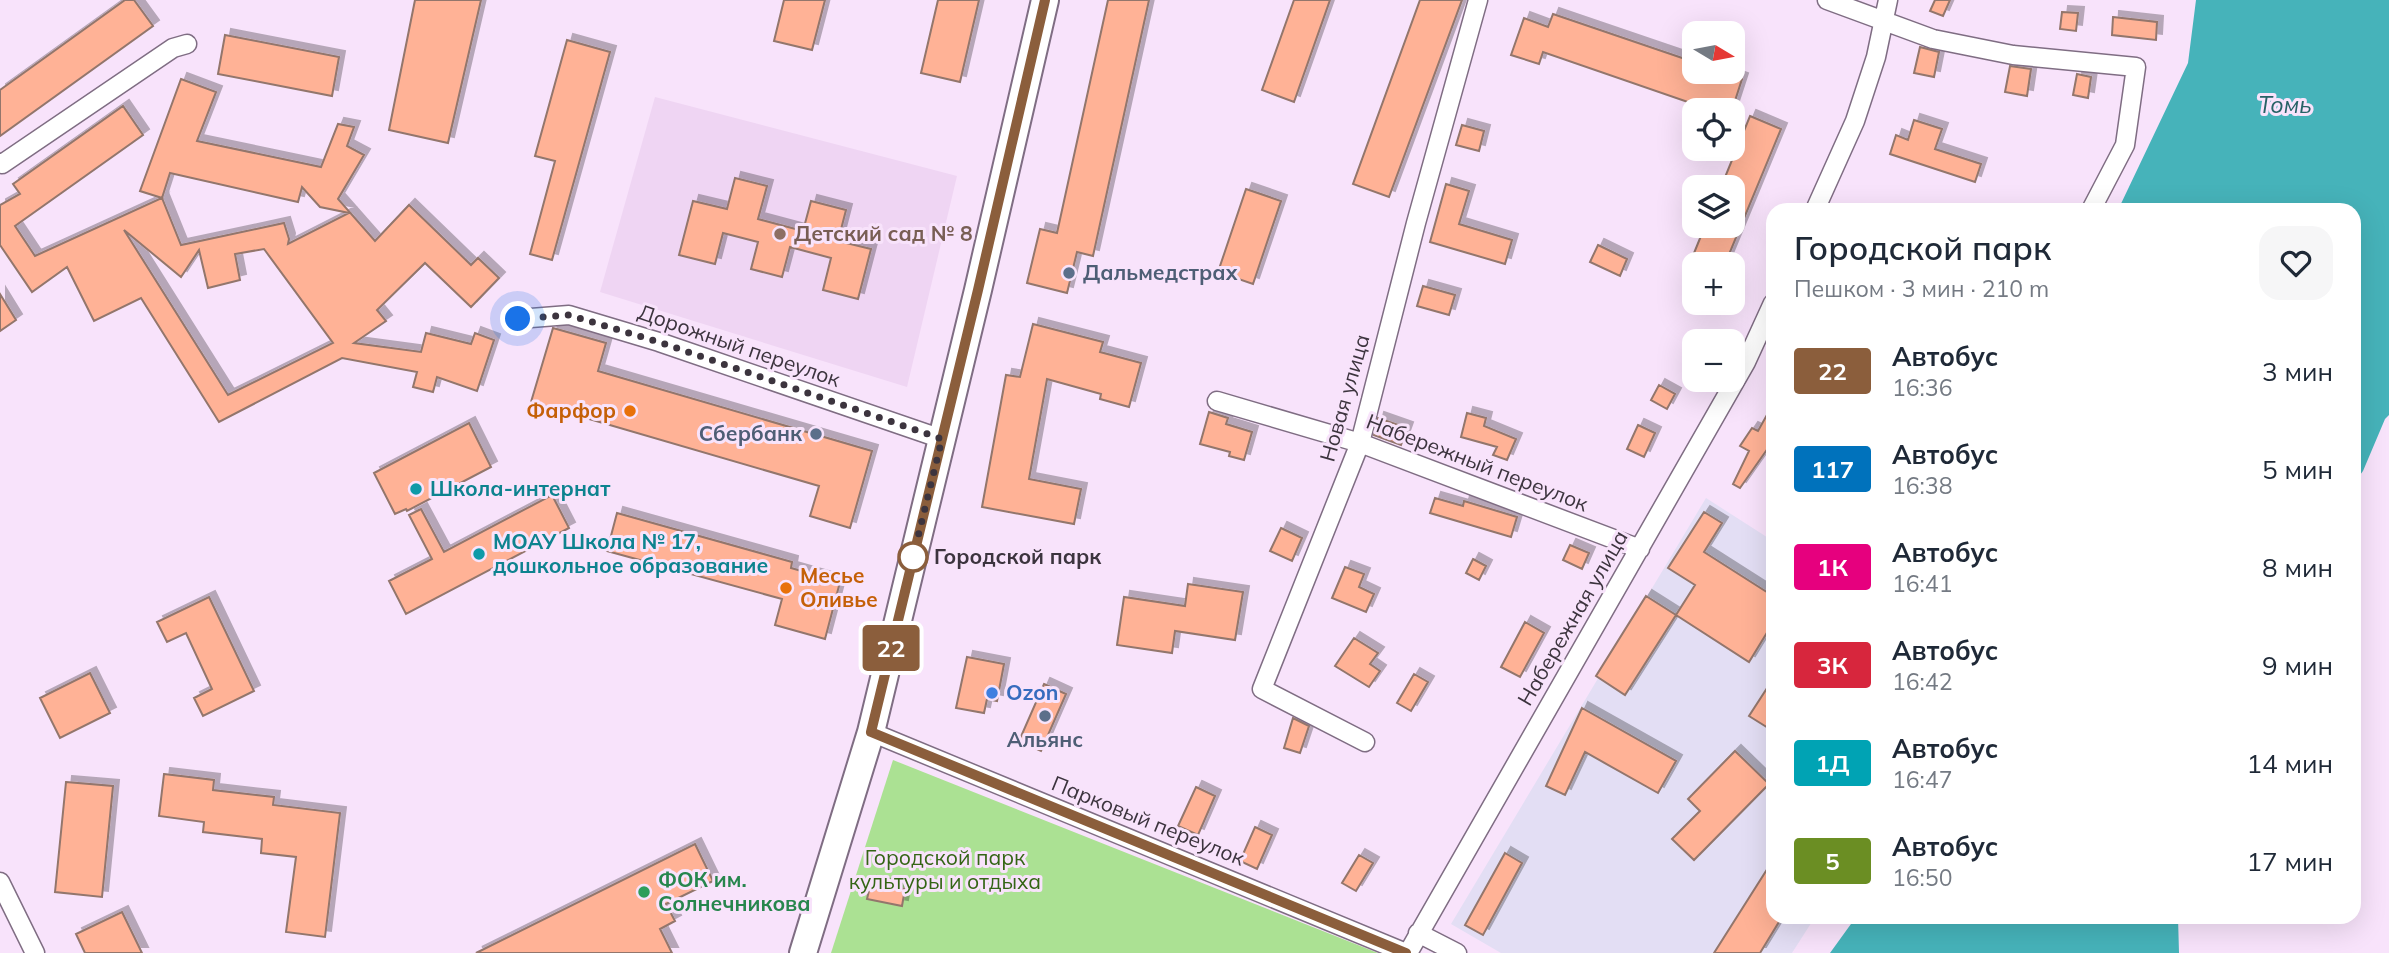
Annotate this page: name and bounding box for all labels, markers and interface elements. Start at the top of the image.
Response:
north arrow [1682,21,1745,84]
map controls [1682,21,1745,392]
water label: Томь [2258,90,2312,119]
button: locate [1682,98,1745,161]
button: layers [1682,175,1745,238]
place label: Детский сад № 8 [794,220,973,246]
marker: Детский сад № 8 [772,226,788,242]
button: heart [2259,226,2333,300]
text: Городской парк [1794,227,2051,268]
button: + [1682,252,1745,315]
place label: Дальмедстрах [1083,259,1238,285]
marker: Дальмедстрах [1061,265,1077,281]
text: Пешком · 3 мин · 210 m [1794,274,2049,303]
street label: Дорожный переулок [635,298,845,392]
your location [500,301,535,336]
button: − [1682,329,1745,392]
street label: Новая улица [1313,331,1375,464]
text: Автобус [1892,340,1998,373]
text: 3 мин [2262,355,2333,388]
text: 22 [1818,356,1847,386]
text: 16:36 [1892,373,1952,402]
place label: Фарфор [526,397,616,423]
marker: Фарфор [622,403,638,419]
street label: Набережный переулок [1363,408,1593,517]
place label: Сбербанк [699,420,803,446]
marker: Сбербанк [808,426,824,442]
text: Автобус [1892,438,1998,471]
text: 5 мин [2262,453,2333,486]
text: 117 [1811,454,1854,484]
text: 16:38 [1892,471,1952,500]
place label: Школа-интернат [430,475,611,501]
marker: Школа-интернат [408,481,424,497]
street label: Набережная улица [1511,525,1633,710]
place label: МОАУ Школа № 17, дошкольное образование [493,528,768,578]
text: Автобус [1892,536,1998,569]
marker: Городской парк [898,542,928,572]
place label: Городской парк [934,543,1102,569]
marker: МОАУ Школа № 17, дошкольное образование [471,546,487,562]
text: 8 мин [2262,551,2333,584]
text: 1К [1817,552,1848,582]
place label: Месье Оливье [800,562,878,612]
text: 16:41 [1892,569,1952,598]
marker: Месье Оливье [778,580,794,596]
line badge: 22 [860,625,922,671]
text: 22 [877,633,905,663]
text: Автобус [1892,634,1998,667]
text: 9 мин [2262,649,2333,682]
text: 3К [1817,650,1848,680]
text: 16:42 [1892,667,1952,696]
place label: Ozon [1006,679,1058,705]
marker: Ozon [984,685,1000,701]
marker: Альянс [1037,708,1053,724]
place label: Альянс [1007,726,1083,752]
text: Автобус [1892,732,1998,765]
text: 14 мин [2246,747,2333,780]
text: 1Д [1815,748,1850,778]
text: 16:47 [1892,765,1952,794]
street label: Парковый переулок [1048,770,1249,871]
text: Автобус [1892,830,1998,863]
park label: Городской парк культуры и отдыха [849,844,1041,894]
text: 17 мин [2246,845,2333,878]
text: 5 [1825,846,1840,876]
text: 16:50 [1892,863,1952,892]
place label: ФОК им. Солнечникова [658,866,811,916]
marker: ФОК им. Солнечникова [636,884,652,900]

